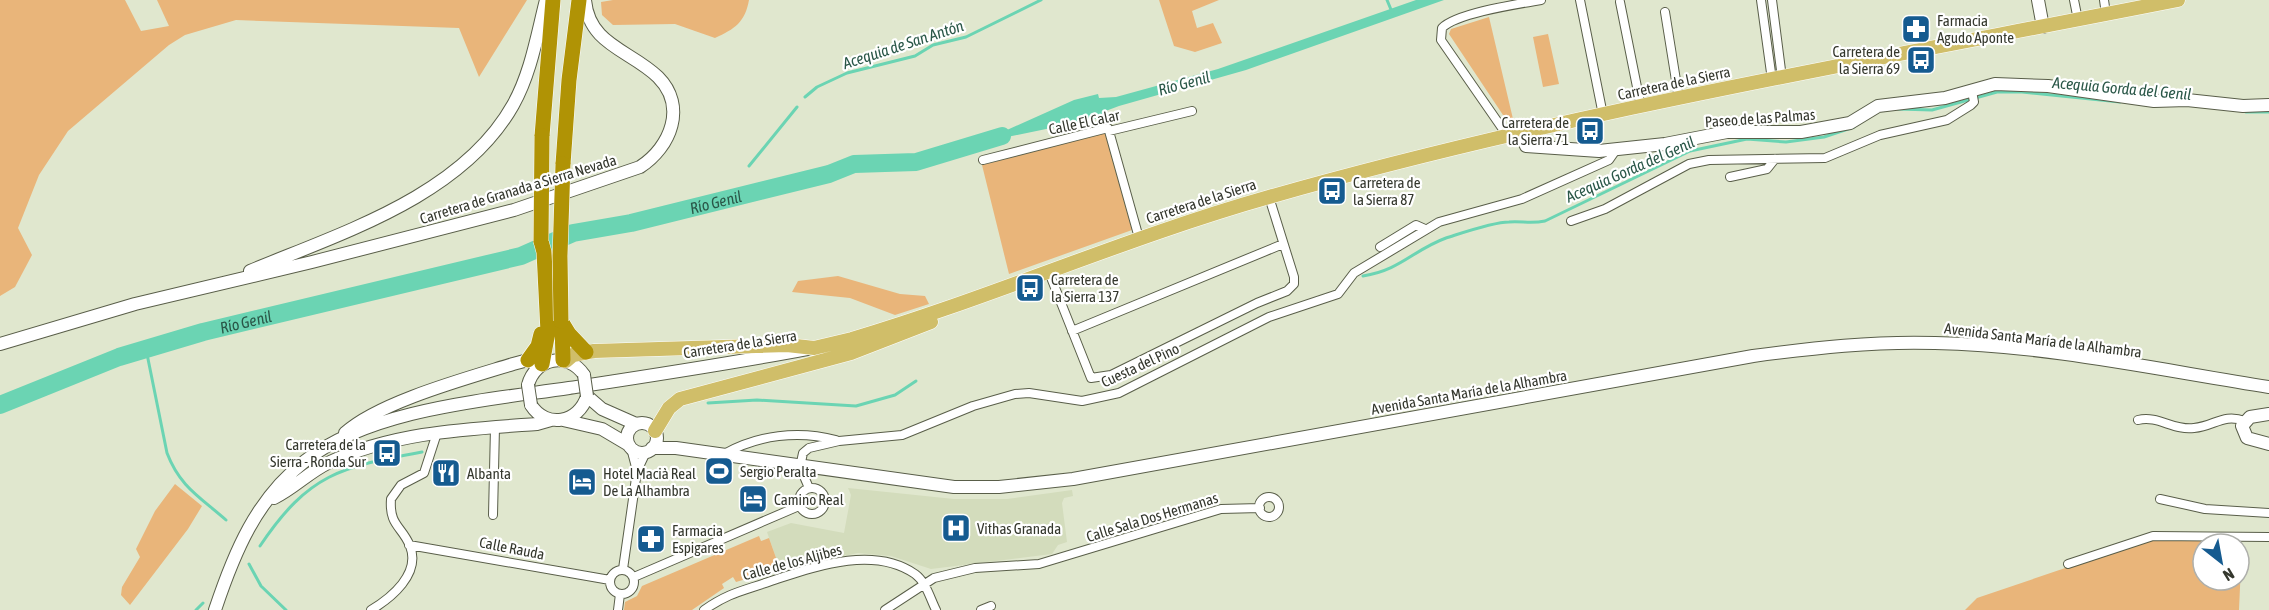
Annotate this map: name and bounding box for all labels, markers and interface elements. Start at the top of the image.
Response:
place label: Farmacia Agudo Aponte [1937,12,2014,46]
pharmacy icon: Farmacia Agudo Aponte [1900,13,1932,45]
water label: Acequia de San Antón [839,16,966,73]
place label: Carretera de la Sierra 69 [1833,43,1900,77]
bus stop icon: Carretera de la Sierra 69 [1905,44,1937,76]
street label: Carretera de la Sierra [1616,63,1732,103]
water label: Río Genil [1156,67,1212,99]
water label: Acequia Gorda del Genil [2051,73,2192,104]
street label: Calle El Calar [1047,106,1121,138]
street label: Paseo de las Palmas [1704,106,1816,130]
place label: Carretera de la Sierra 71 [1502,114,1569,148]
bus stop icon: Carretera de la Sierra 71 [1574,115,1606,147]
water label: Acequia Gorda del Genil [1562,132,1698,207]
street label: Carretera de Granada a Sierra Nevada [418,151,618,227]
place label: Carretera de la Sierra 87 [1353,174,1421,208]
street label: Carretera de la Sierra [1144,175,1258,227]
bus stop icon: Carretera de la Sierra 87 [1316,175,1348,207]
water label: Río Genil [688,187,744,217]
place label: Carretera de la Sierra 137 [1051,271,1119,305]
bus stop icon: Carretera de la Sierra 137 [1014,272,1046,304]
water label: Río Genil [218,307,274,337]
street label: Avenida Santa María de la Alhambra [1943,319,2143,361]
street label: Carretera de la Sierra [682,327,798,361]
street label: Cuesta del Pino [1098,339,1182,391]
street label: Avenida Santa María de la Alhambra [1370,366,1568,418]
place label: Carretera de la Sierra - Ronda Sur [270,436,367,470]
bus stop icon: Carretera de la Sierra - Ronda Sur [371,437,403,469]
sports icon: Sergio Peralta [703,455,735,487]
restaurant icon: Albanta [430,457,462,489]
place label: Sergio Peralta [740,463,816,480]
place label: Albanta [467,465,511,482]
place label: Hotel Macià Real De La Alhambra [603,465,696,499]
hotel icon: Hotel Macià Real De La Alhambra [566,466,598,498]
hotel icon: Camino Real [737,483,769,515]
street label: Calle Sala Dos Hermanas [1084,489,1220,545]
place label: Camino Real [774,491,844,508]
hospital icon: Vithas Granada [940,512,972,544]
place label: Vithas Granada [977,520,1061,537]
place label: Farmacia Espigares [672,522,724,556]
pharmacy icon: Farmacia Espigares [635,523,667,555]
north arrow [2191,532,2251,592]
street label: Calle Rauda [478,533,546,563]
street label: Calle de los Aljibes [741,541,843,583]
text: N [2220,565,2237,585]

